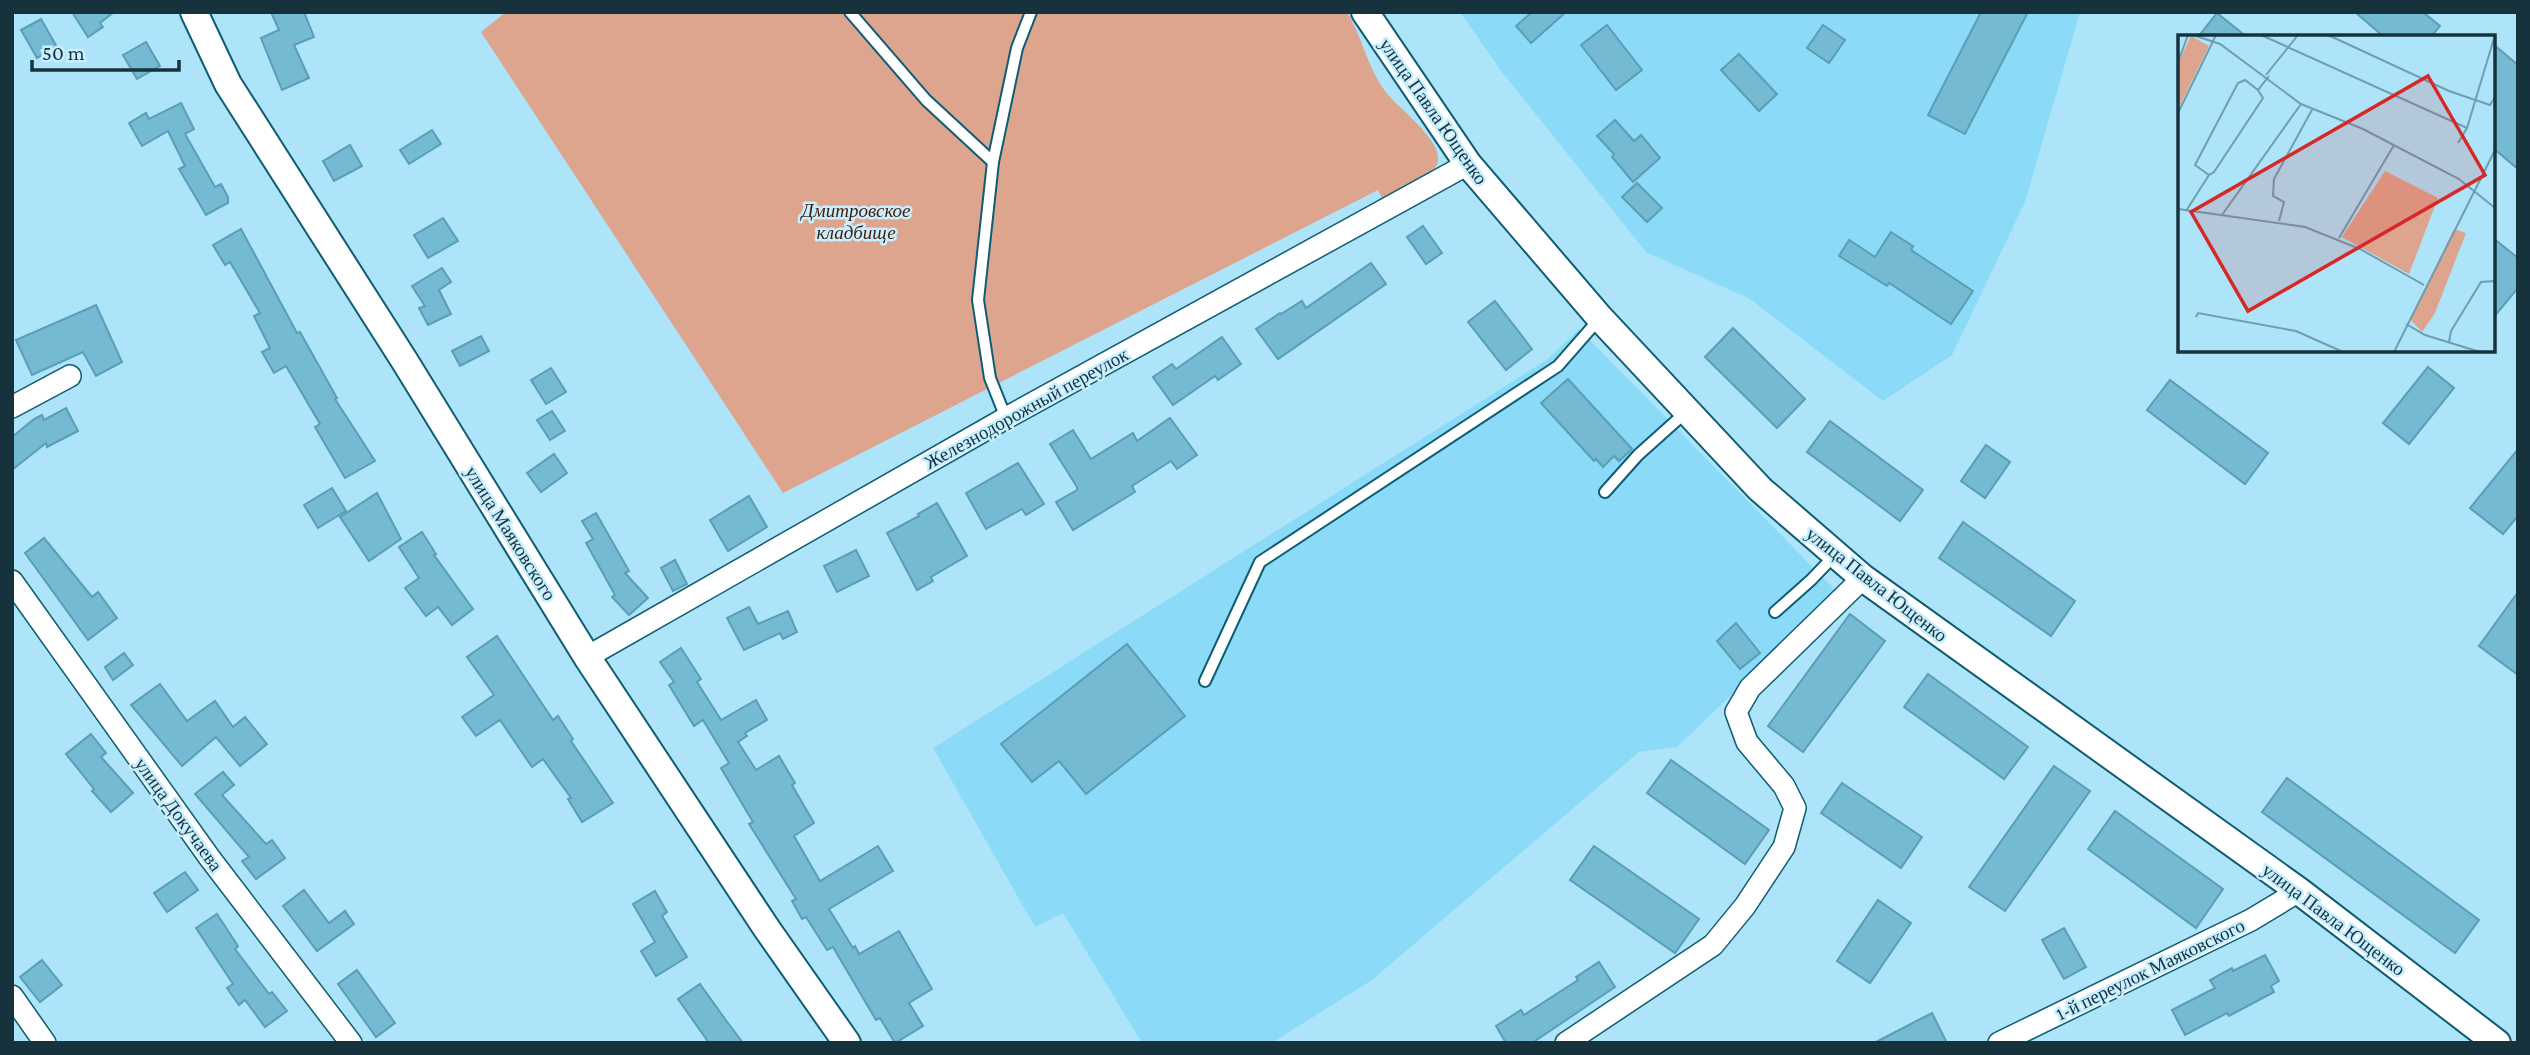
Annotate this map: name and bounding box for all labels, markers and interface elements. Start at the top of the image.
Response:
scale bar [32,28,178,72]
street label: улица Павла Ющенко [1375,34,1492,188]
inset map [2178,35,2495,352]
text: 50 m [42,41,85,65]
park label: Дмитровское кладбище [800,200,910,243]
street label: Железнодорожный переулок [921,343,1132,473]
street label: улица Маяковского [461,462,560,604]
street label: улица Павла Ющенко [1802,523,1951,646]
street label: улица Докучаева [130,754,227,876]
street label: улица Павла Ющенко [2258,859,2409,980]
street label: 1-й переулок Маяковского [2053,915,2248,1024]

